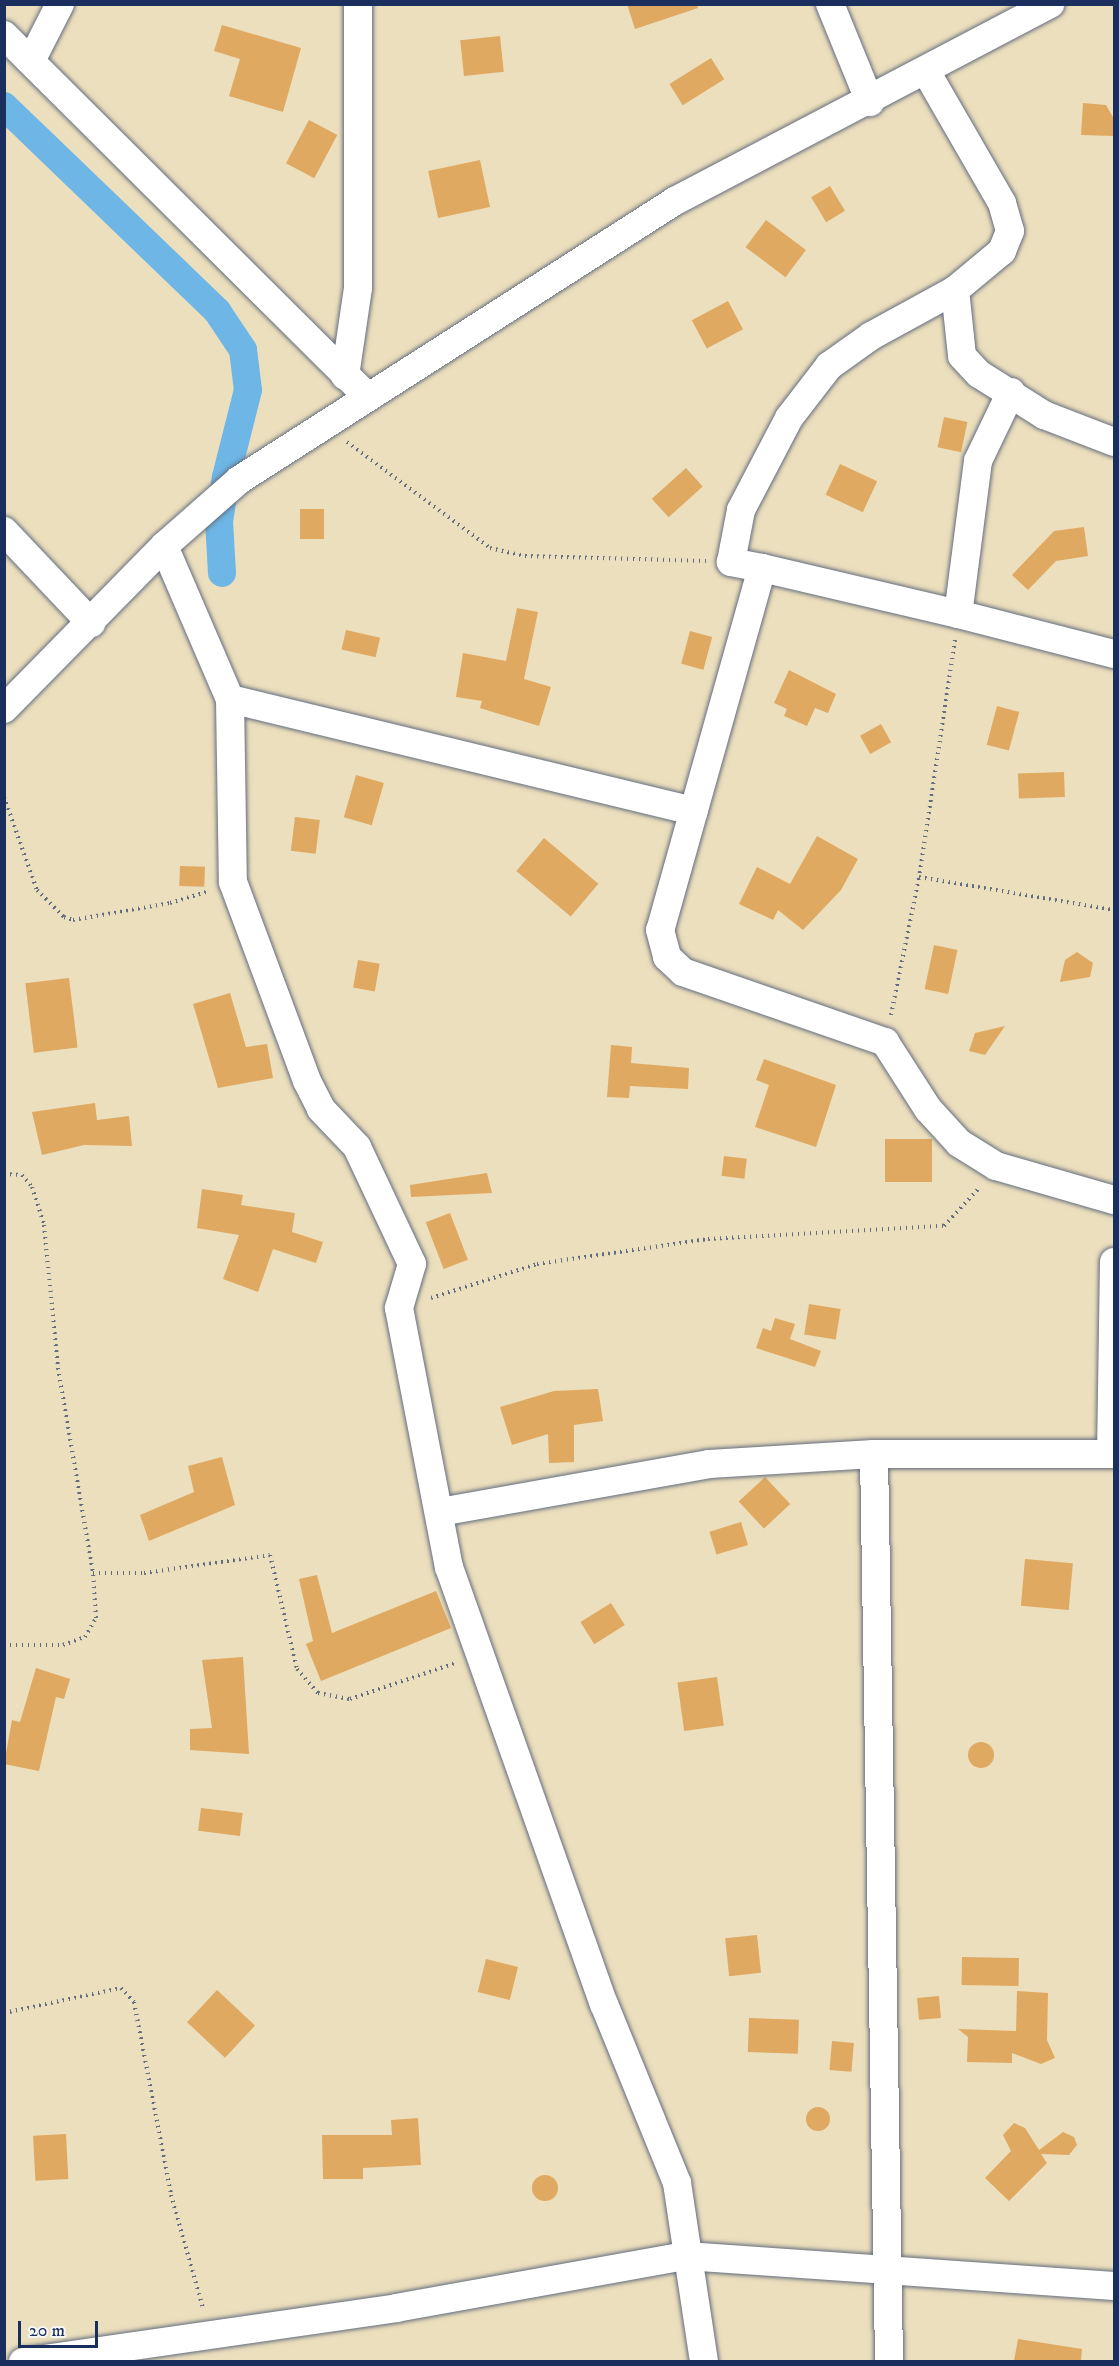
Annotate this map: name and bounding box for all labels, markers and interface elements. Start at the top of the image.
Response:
scale bar [21,2309,100,2347]
text: 20 m [29,2320,65,2342]

